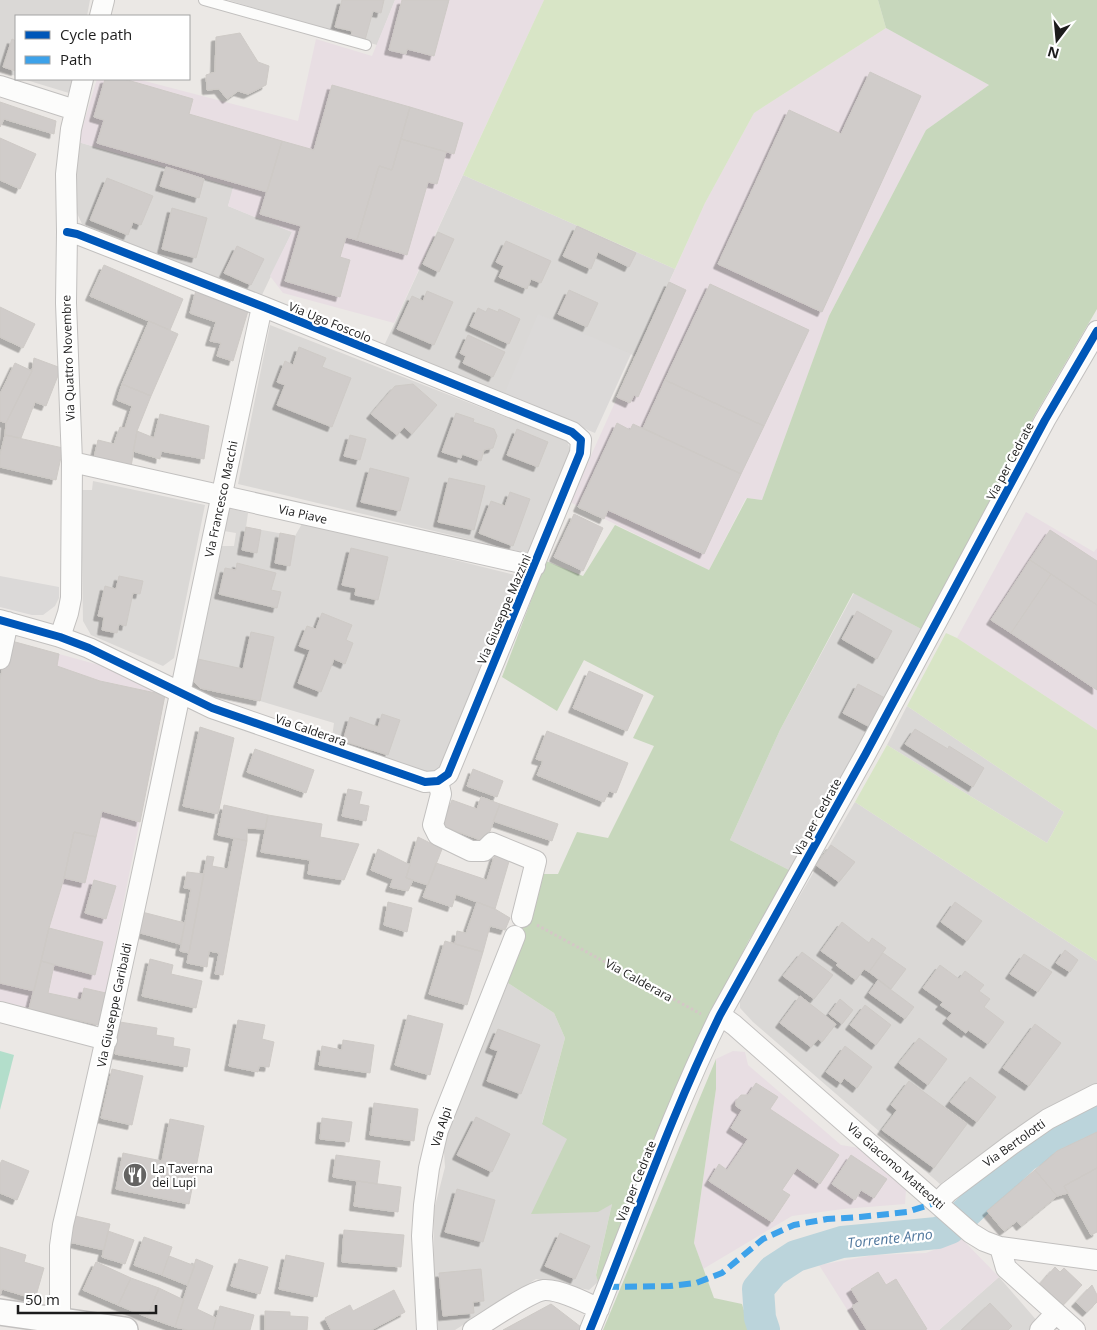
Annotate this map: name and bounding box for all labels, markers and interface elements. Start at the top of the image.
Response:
legend [15,15,190,80]
north arrow [1032,15,1082,65]
text: Cycle path [60,24,132,44]
text: N [1045,42,1061,64]
text: Path [60,49,92,69]
street label: Via Quattro Novembre [57,294,79,421]
street label: Via Ugo Foscolo [286,298,374,346]
street label: Via per Cedrate [982,419,1038,503]
street label: Via Francesco Macchi [200,439,242,559]
street label: Via Piave [277,500,329,528]
street label: Via Giuseppe Mazzini [473,551,535,667]
street label: Via Calderara [273,710,349,750]
street label: Via per Cedrate [789,775,845,859]
street label: Via Giuseppe Garibaldi [93,941,135,1069]
street label: Via Calderara [602,955,676,1005]
street label: Via Alpi [427,1105,455,1149]
street label: Via Bertolotti [979,1115,1049,1171]
street label: Via Giacomo Matteotti [843,1119,949,1213]
street label: Via per Cedrate [612,1138,660,1224]
place label: La Taverna dei Lupi [152,1160,213,1191]
restaurant icon: La Taverna dei Lupi [122,1162,148,1188]
water label: Torrente Arno [846,1224,934,1252]
scale bar [18,1282,155,1314]
text: 50 m [25,1289,60,1309]

